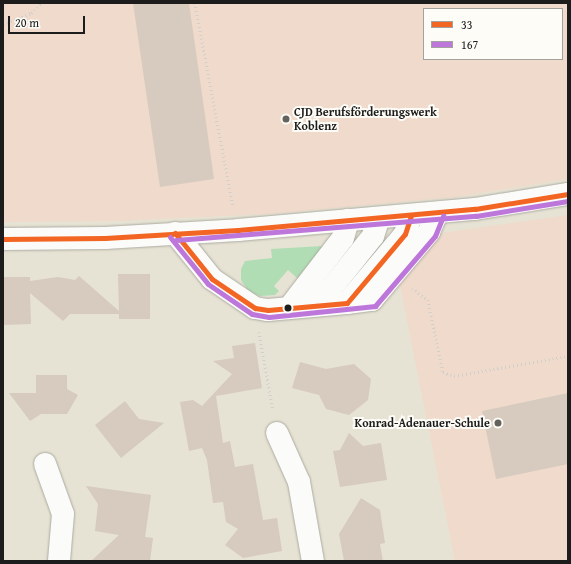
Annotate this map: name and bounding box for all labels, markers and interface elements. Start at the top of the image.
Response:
scale bar [10,8,87,34]
legend [423,8,563,60]
text: 20 m [15,14,39,31]
text: 33 [461,16,473,33]
text: 167 [461,36,478,53]
place label: CJD Berufsförderungswerk Koblenz [294,105,437,133]
marker: CJD Berufsförderungswerk Koblenz [281,114,291,124]
unlabelled marker [283,303,293,313]
place label: Konrad-Adenauer-Schule [355,416,490,430]
marker: Konrad-Adenauer-Schule [493,418,503,428]

